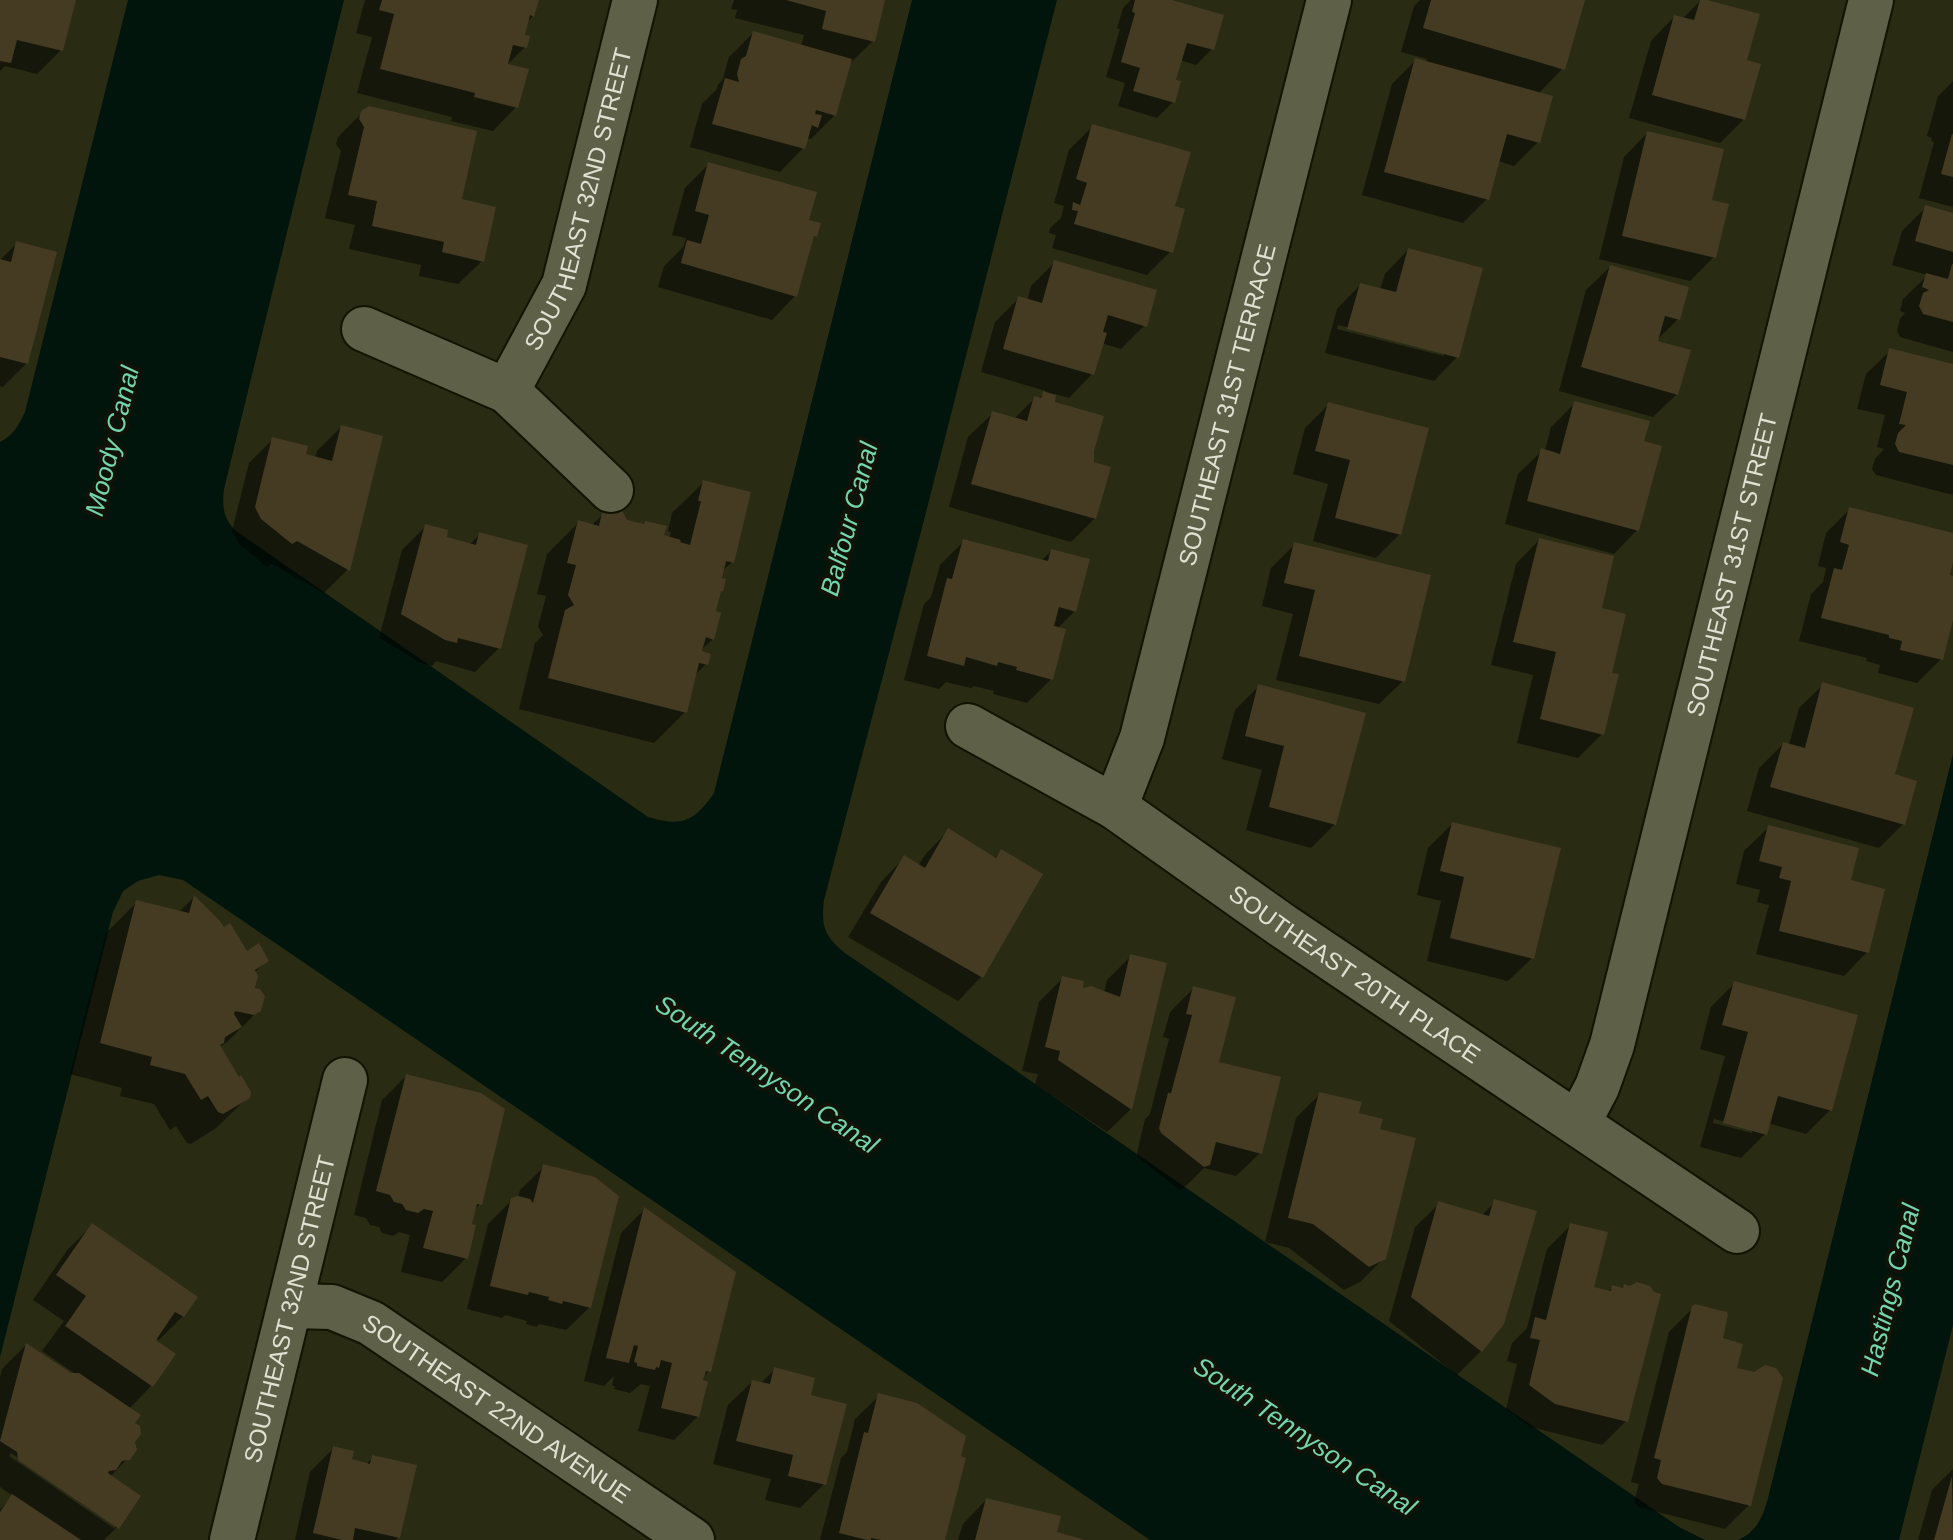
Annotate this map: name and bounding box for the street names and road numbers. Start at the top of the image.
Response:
street label: SOUTHEAST 32ND STREET [518,45,636,355]
street label: SOUTHEAST 31ST TERRACE [1173,241,1280,568]
street label: SOUTHEAST 31ST STREET [1680,410,1782,719]
street label: SOUTHEAST 20TH PLACE [1224,879,1485,1068]
street label: SOUTHEAST 32ND STREET [238,1152,340,1465]
street label: SOUTHEAST 22ND AVENUE [358,1308,636,1508]

